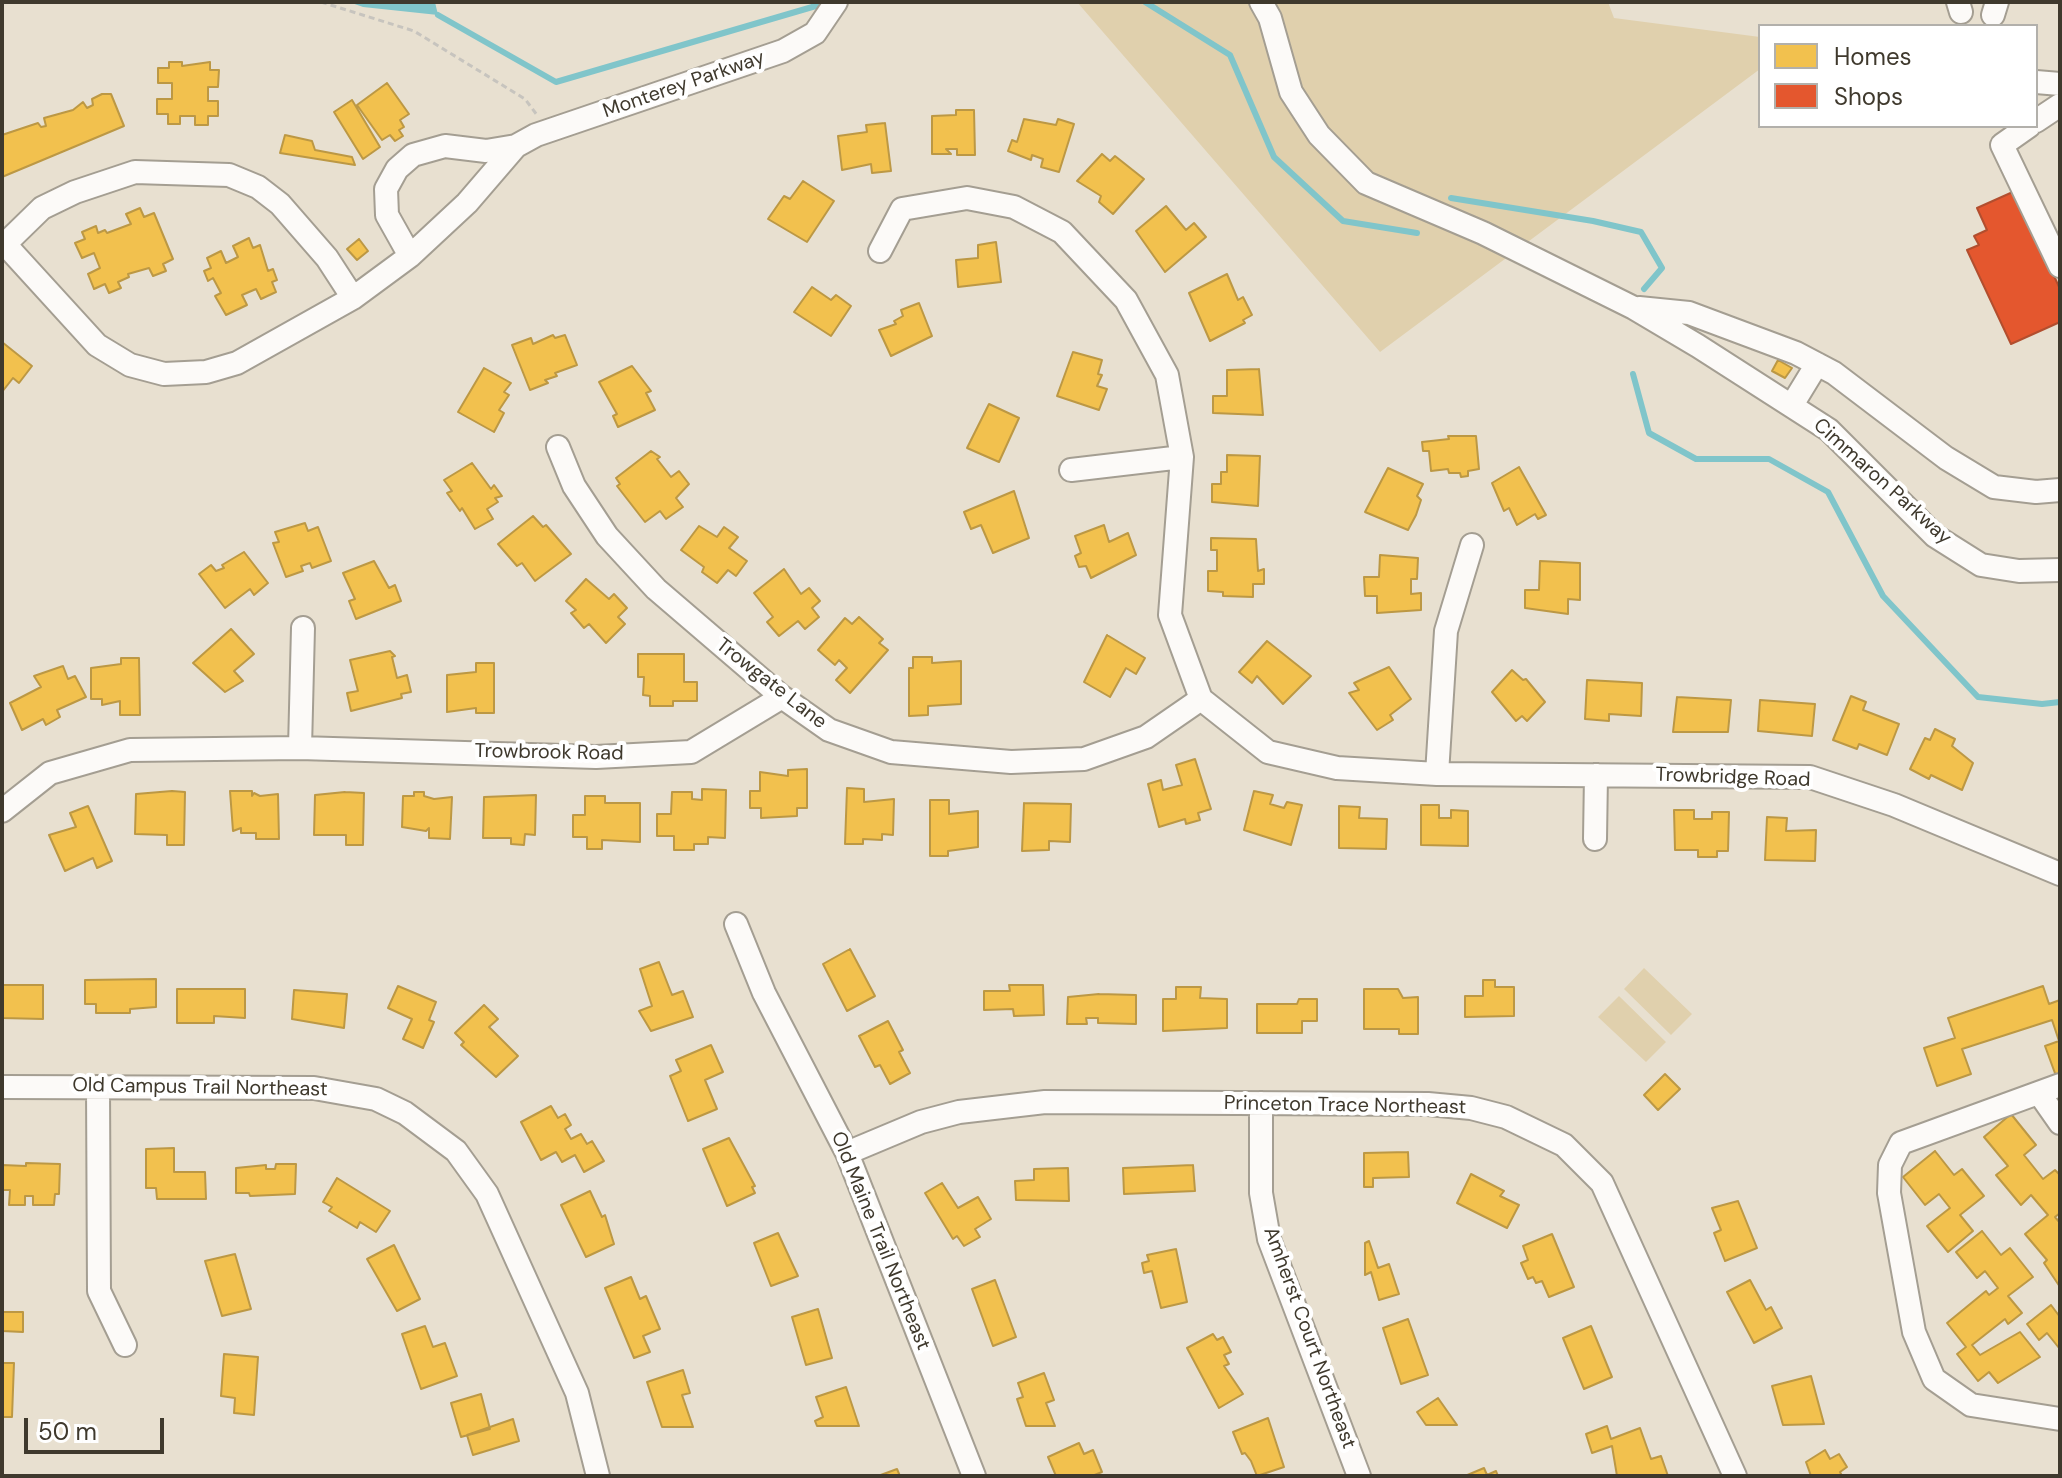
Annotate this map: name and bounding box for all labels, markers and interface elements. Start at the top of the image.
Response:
legend [1758,24,2038,128]
text: Homes [1834,41,1912,72]
street label: Monterey Parkway [600,46,768,124]
text: Shops [1834,81,1903,112]
street label: Cimmaron Parkway [1808,414,1956,550]
street label: Trowgate Lane [711,633,831,735]
street label: Trowbrook Road [474,740,624,766]
street label: Trowbridge Road [1655,763,1811,793]
street label: Old Campus Trail Northeast [72,1074,328,1102]
street label: Princeton Trace Northeast [1224,1092,1466,1120]
street label: Old Maine Trail Northeast [825,1128,935,1354]
street label: Amherst Court Northeast [1258,1224,1360,1452]
scale bar [28,1402,168,1452]
text: 50 m [38,1416,97,1447]

